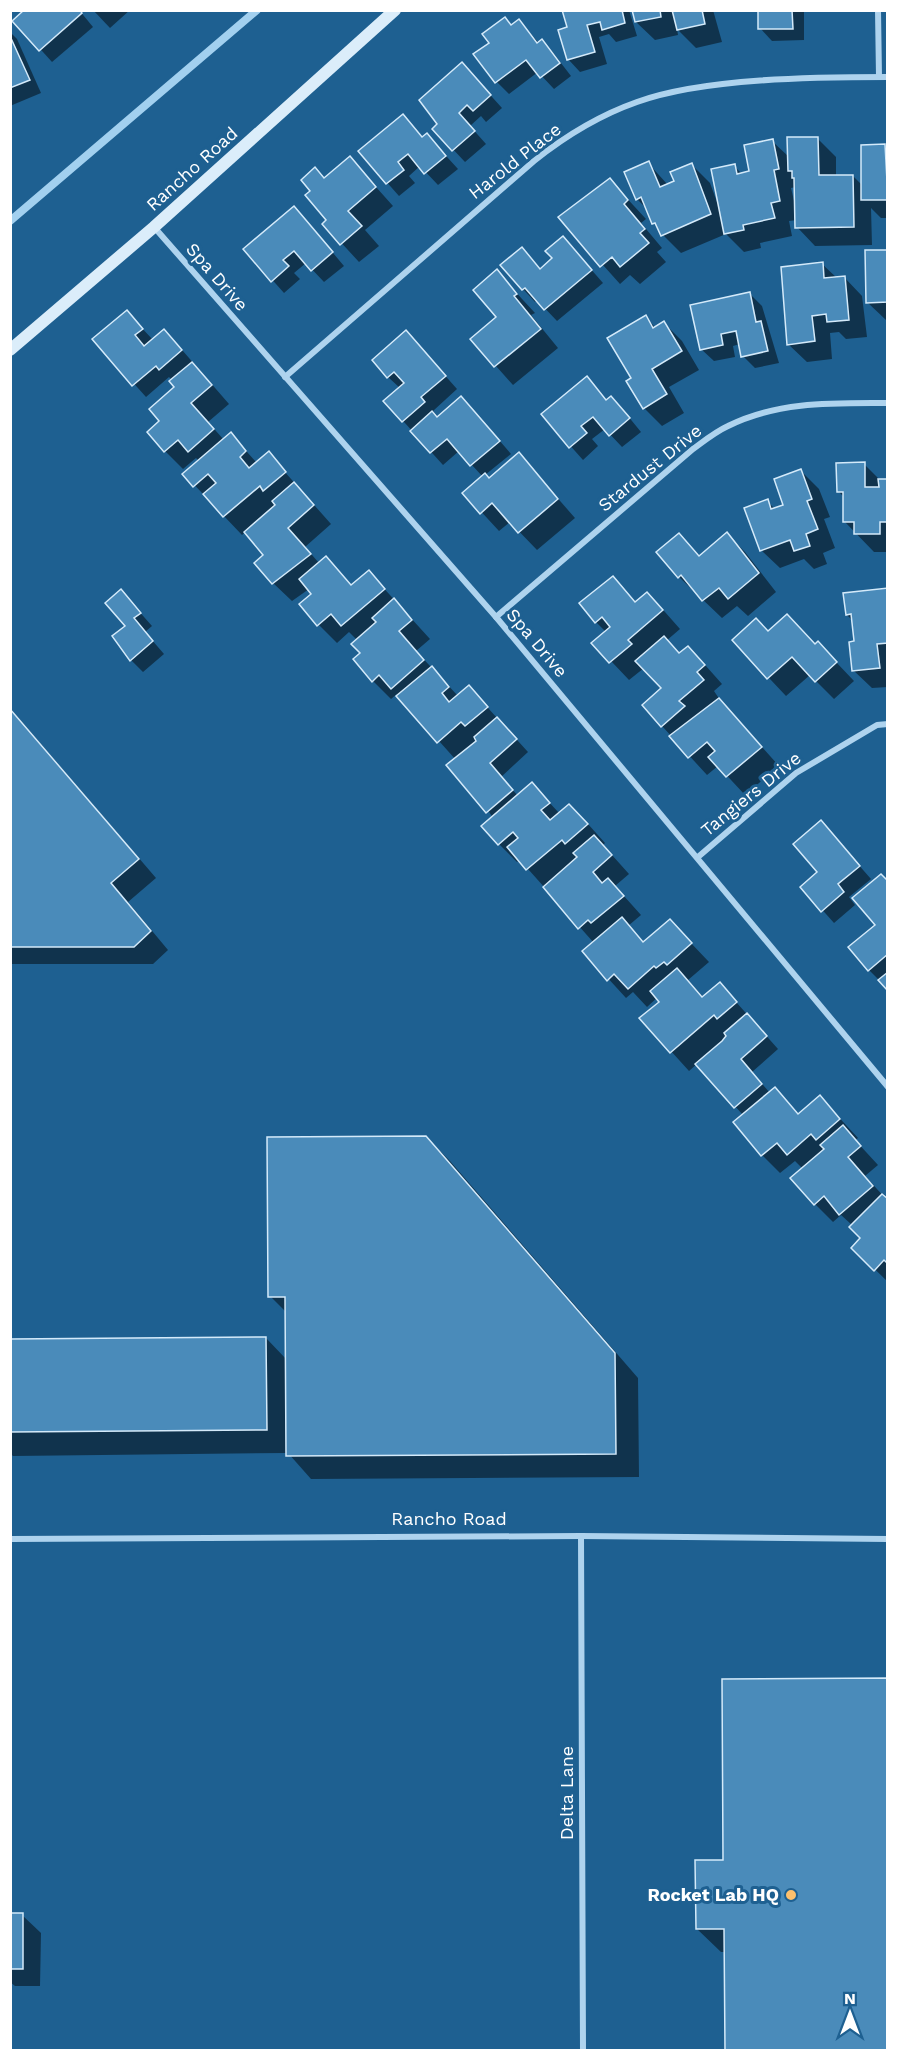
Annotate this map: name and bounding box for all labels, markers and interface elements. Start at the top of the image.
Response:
street label: Harold Place [464,118,565,203]
street label: Rancho Road [142,122,242,215]
street label: Spa Drive [182,238,253,315]
street label: Stardust Drive [594,420,706,516]
street label: Spa Drive [503,604,572,681]
street label: Tangiers Drive [696,747,805,840]
street label: Rancho Road [391,1508,507,1529]
street label: Delta Lane [556,1746,577,1840]
place label: Rocket Lab HQ [647,1884,779,1905]
marker: Rocket Lab HQ [784,1888,798,1902]
north arrow [820,1983,880,2043]
text: N [844,1989,856,2008]

